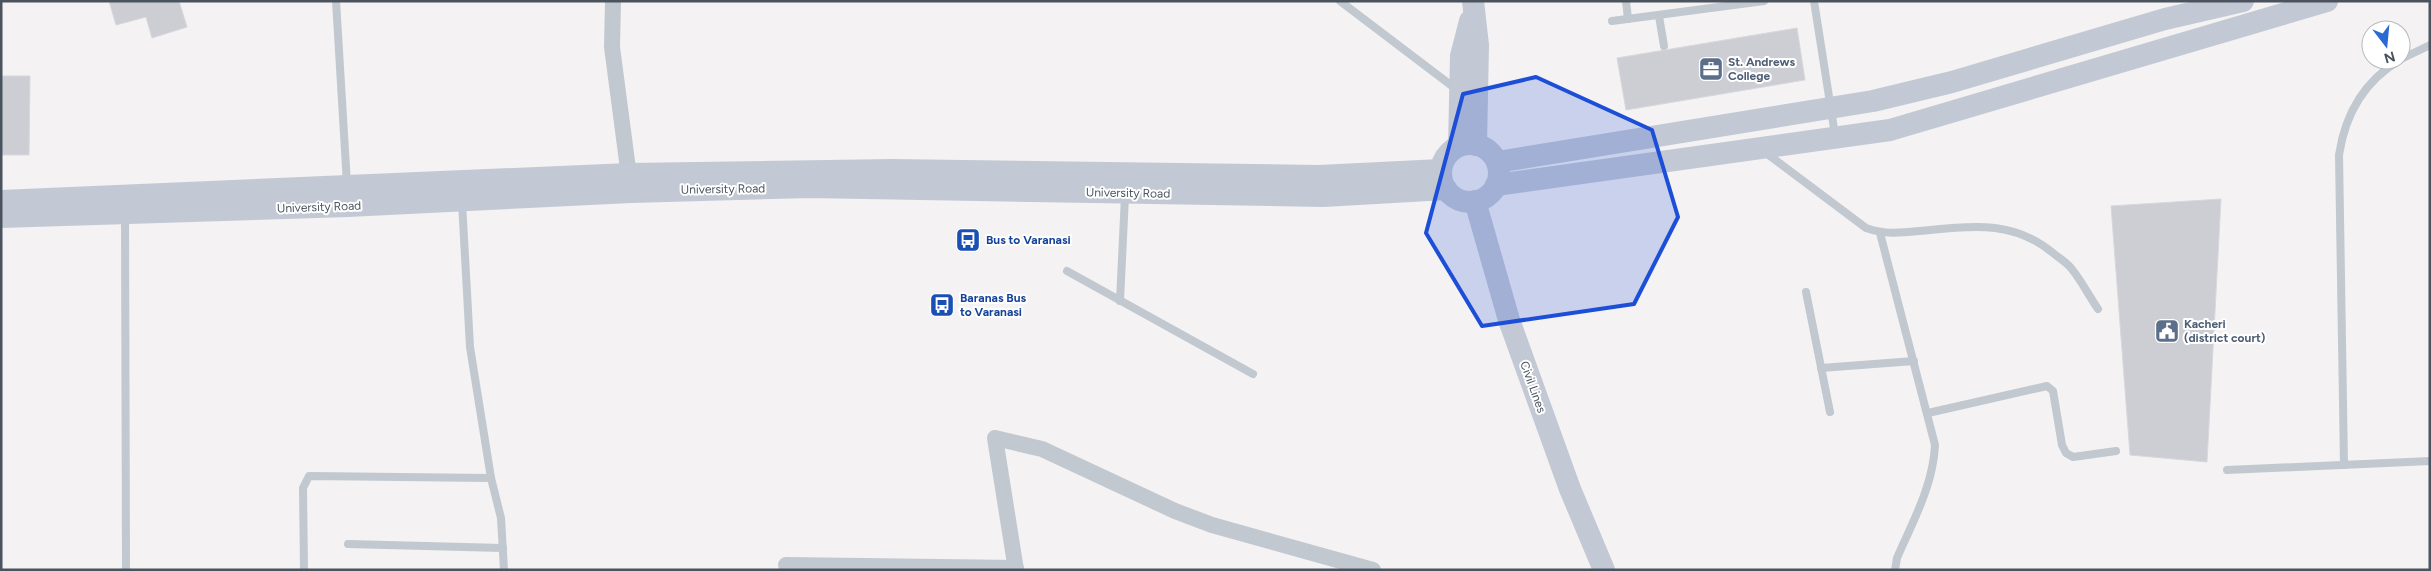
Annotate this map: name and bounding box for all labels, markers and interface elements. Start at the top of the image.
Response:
north arrow [2361,20,2411,70]
text: N [2382,47,2397,67]
place label: St. Andrews College [1728,55,1795,83]
office icon: St. Andrews College [1698,56,1724,82]
street label: University Road [681,181,765,197]
street label: University Road [1086,185,1170,201]
street label: University Road [277,199,361,215]
bus stop icon: Bus to Varanasi [955,227,981,253]
place label: Bus to Varanasi [986,233,1071,247]
place label: Baranas Bus to Varanasi [960,291,1027,319]
bus stop icon: Baranas Bus to Varanasi [929,292,955,318]
place label: Kacheri (district court) [2184,317,2266,345]
public building icon: Kacheri (district court) [2154,318,2180,344]
street label: Civil Lines [1517,359,1549,415]

